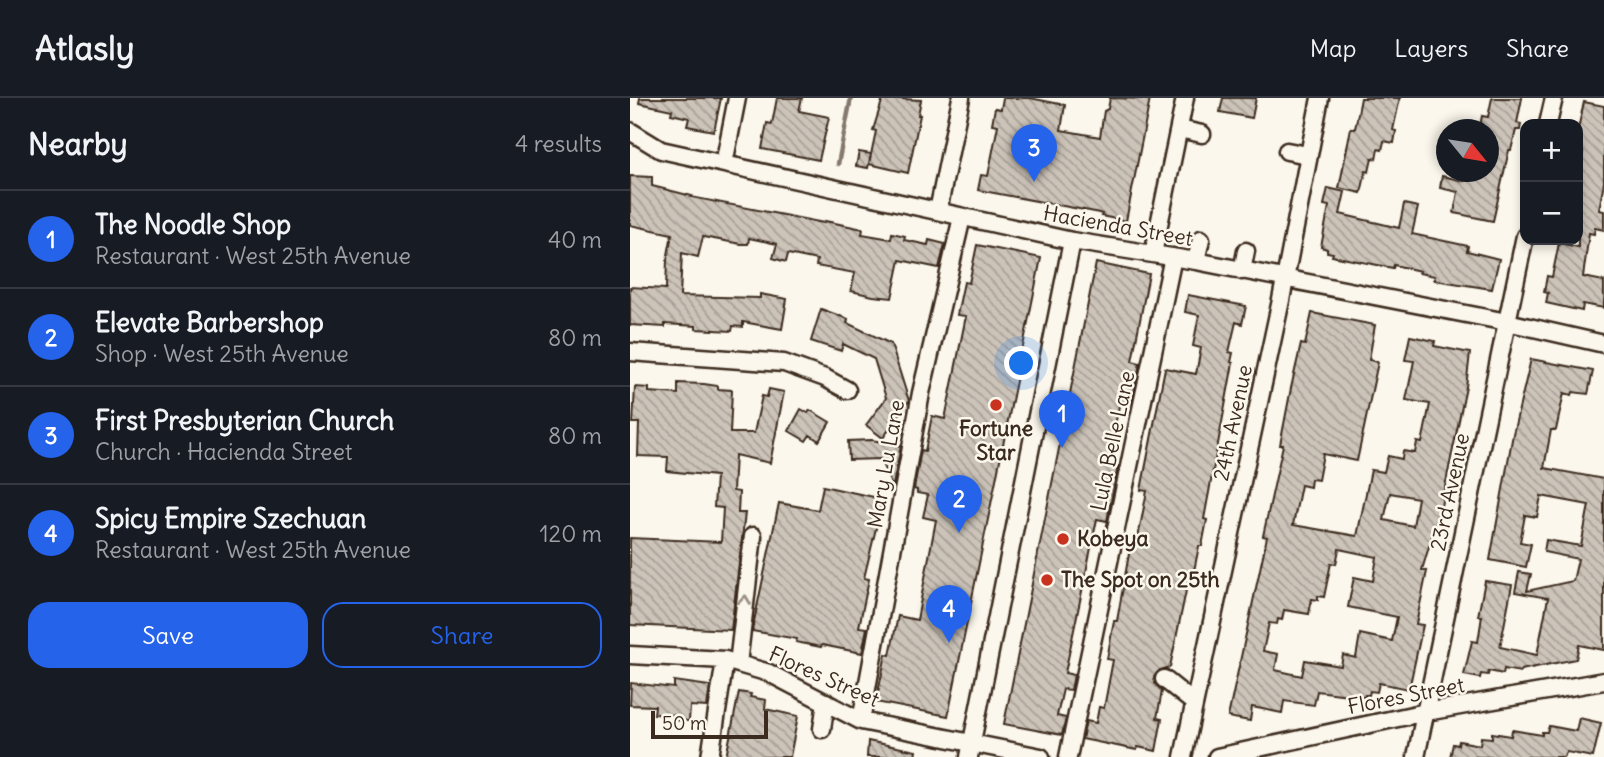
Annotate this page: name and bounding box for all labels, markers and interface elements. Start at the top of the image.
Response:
text: Atlasly [35,27,134,69]
text: Map [1310,33,1356,63]
text: Layers [1394,33,1468,63]
text: Share [1506,33,1569,63]
north arrow [1436,119,1499,182]
map controls [1520,119,1583,245]
button: + [1520,119,1583,182]
pin: 3 [1011,124,1057,182]
text: Nearby [28,125,128,163]
text: 4 results [515,129,602,158]
button: − [1520,182,1583,245]
street label: Hacienda Street [1041,199,1195,252]
text: The Noodle Shop [95,208,291,241]
text: 1 [46,225,56,254]
text: 40 m [548,225,602,254]
text: Restaurant · West 25th Avenue [95,241,411,270]
text: Elevate Barbershop [95,306,324,339]
text: 2 [45,323,57,352]
text: 80 m [548,323,602,352]
text: Shop · West 25th Avenue [95,339,349,368]
your location [1004,346,1038,380]
street label: 24th Avenue [1207,362,1258,483]
street label: Lula Belle Lane [1084,368,1141,513]
pin: 1 [1039,390,1085,448]
marker: Fortune Star [988,397,1004,413]
street label: Mary Lu Lane [861,398,910,530]
text: First Presbyterian Church [95,404,394,437]
place label: Fortune Star [959,415,1033,466]
text: 3 [44,421,58,450]
text: 80 m [548,421,602,450]
street label: 23rd Avenue [1424,431,1475,553]
text: Church · Hacienda Street [95,437,353,466]
pin: 2 [936,475,982,533]
text: Spicy Empire Szechuan [95,502,366,535]
text: 4 [44,519,58,548]
text: 120 m [539,519,602,548]
place label: Kobeya [1077,525,1148,552]
marker: Kobeya [1055,531,1071,547]
text: Restaurant · West 25th Avenue [95,535,411,564]
place label: The Spot on 25th [1061,566,1220,593]
marker: The Spot on 25th [1039,572,1055,588]
pin: 4 [926,585,972,643]
one-way arrow [738,595,753,606]
button: Save [28,602,308,668]
button: Share [322,602,602,668]
street label: Flores Street [765,640,884,713]
street label: Flores Street [1345,671,1467,720]
scale bar [651,708,768,740]
text: 50 m [662,711,707,735]

